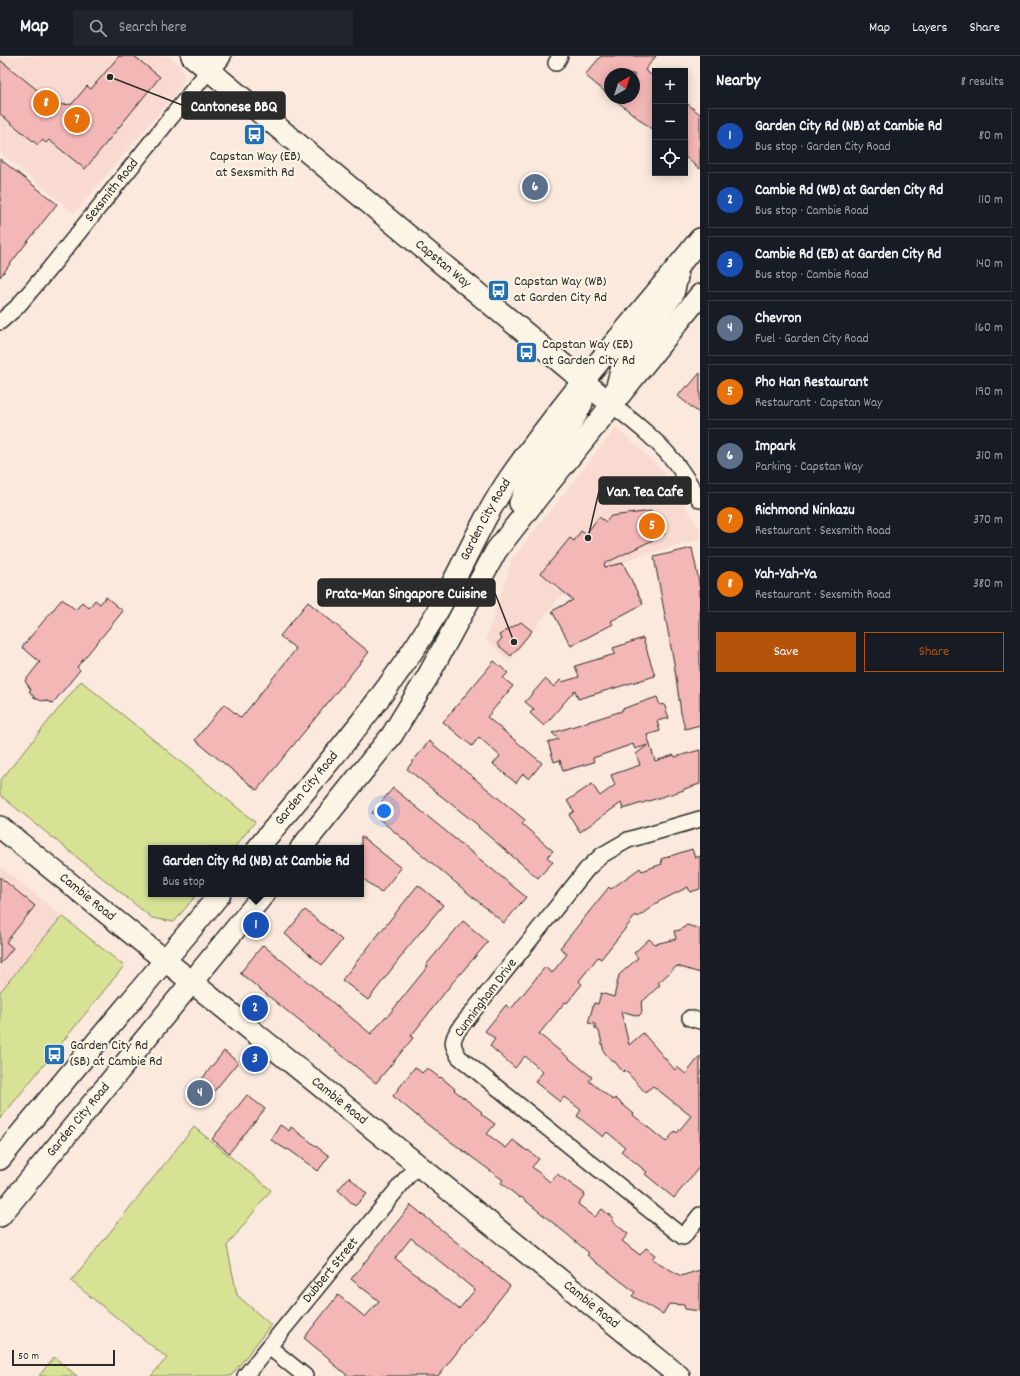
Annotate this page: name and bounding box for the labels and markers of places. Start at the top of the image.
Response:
pin: 8 [33,88,59,118]
callout: Cantonese BBQ [182,92,285,119]
pin: 7 [64,105,90,135]
bus stop icon: Capstan Way (EB) at Sexsmith Rd [242,122,268,148]
place label: Capstan Way (EB) at Sexsmith Rd [210,147,301,183]
pin: 6 [522,172,548,202]
place label: Capstan Way (WB) at Garden City Rd [514,272,607,308]
bus stop icon: Capstan Way (WB) at Garden City Rd [486,277,512,303]
place label: Capstan Way (EB) at Garden City Rd [542,335,635,371]
bus stop icon: Capstan Way (EB) at Garden City Rd [513,340,539,366]
callout: Van. Tea Cafe [599,477,691,504]
pin: 5 [639,511,665,541]
callout: Prata-Man Singapore Cuisine [318,579,495,606]
pin: 1 [243,910,269,940]
pin: 2 [242,993,268,1023]
place label: Garden City Rd (SB) at Cambie Rd [70,1036,162,1072]
bus stop icon: Garden City Rd (SB) at Cambie Rd [41,1041,67,1067]
pin: 3 [242,1044,268,1074]
pin: 4 [187,1078,213,1108]

